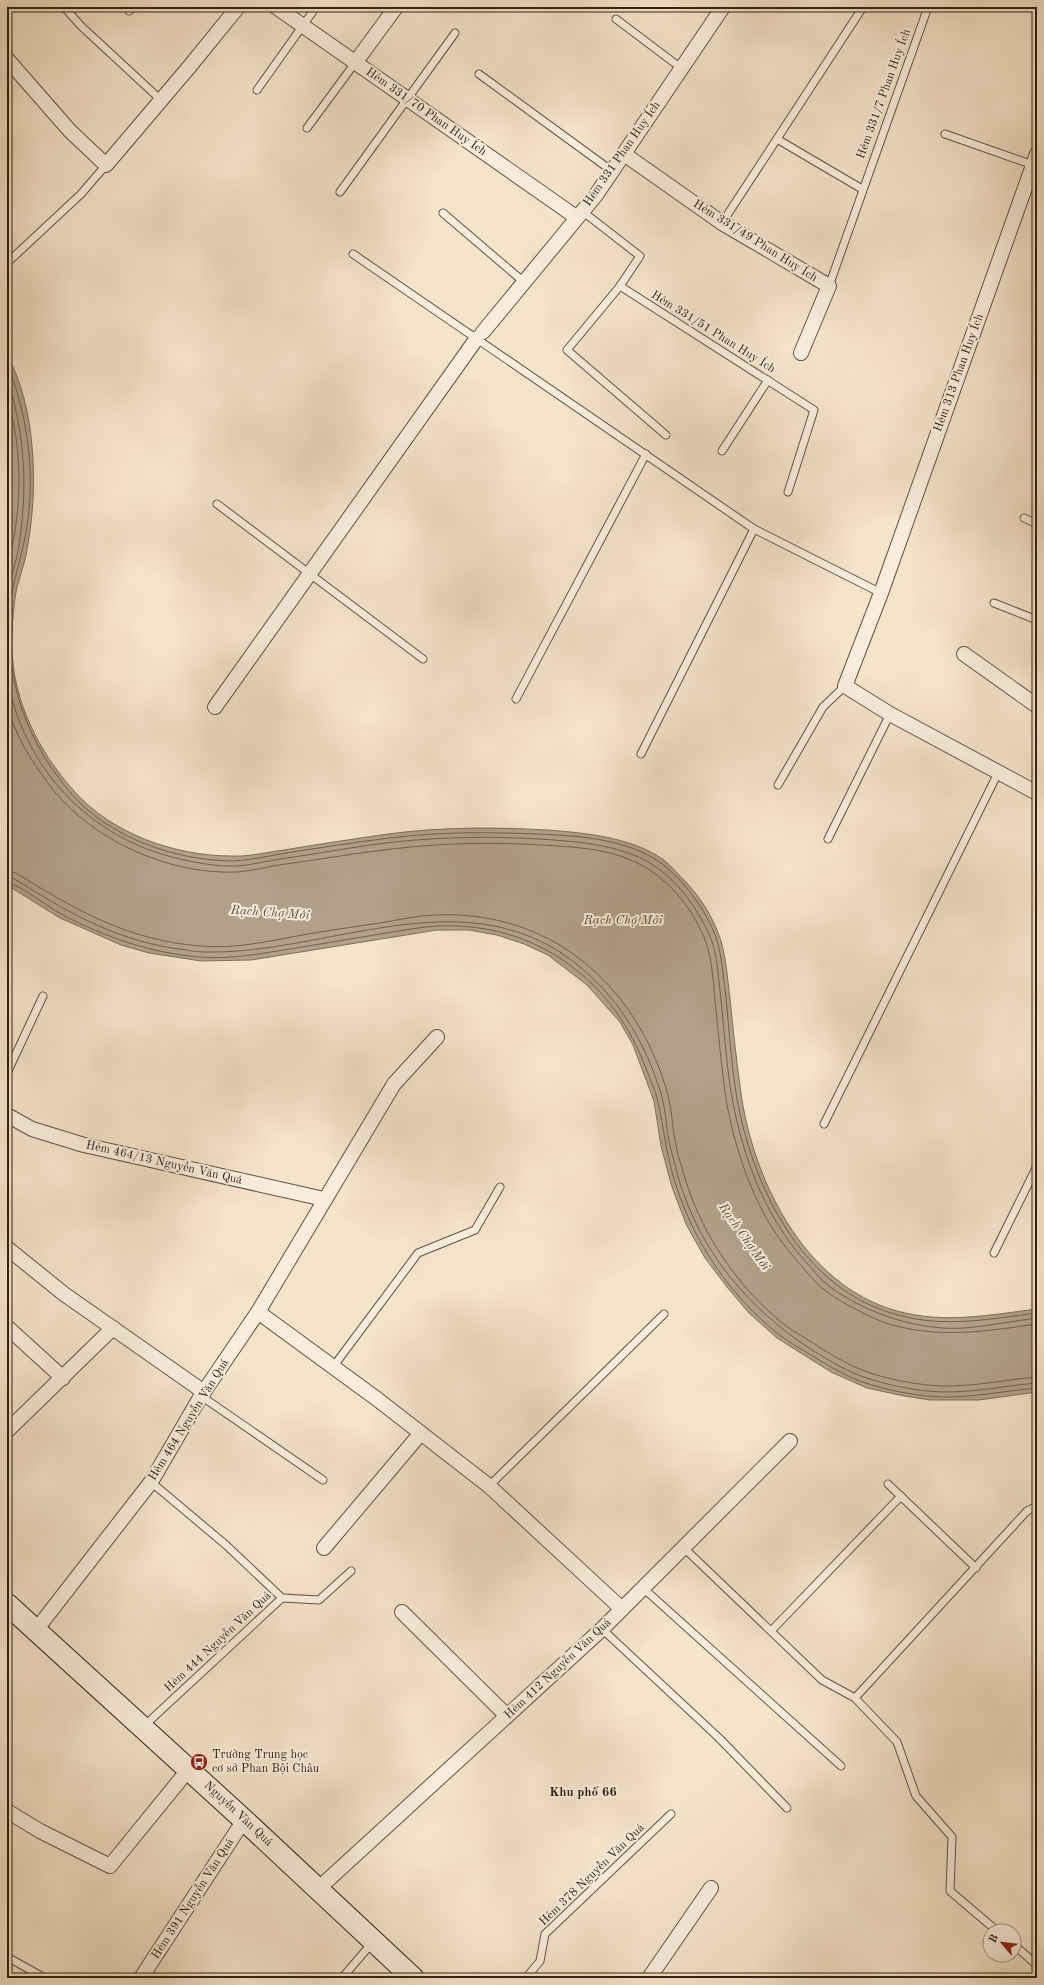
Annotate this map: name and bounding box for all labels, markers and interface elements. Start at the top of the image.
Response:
street label: Hẻm 331/7 Phan Huy Ích [852,26,913,160]
street label: Hẻm 331/70 Phan Huy Ích [364,63,491,158]
street label: Hẻm 331 Phan Huy Ích [579,97,663,208]
street label: Hẻm 331/49 Phan Huy Ích [691,195,821,284]
street label: Hẻm 331/51 Phan Huy Ích [649,286,779,375]
street label: Hẻm 313 Phan Huy Ích [929,311,986,434]
water label: Rạch Chợ Mới [229,904,311,922]
water label: Rạch Chợ Mới [582,914,663,927]
street label: Hẻm 464/13 Nguyễn Văn Quá [85,1138,244,1187]
water label: Rạch Chợ Mới [715,1200,772,1274]
street label: Hẻm 464 Nguyễn Văn Quá [146,1357,231,1483]
street label: Hẻm 444 Nguyễn Văn Quá [162,1589,274,1694]
street label: Hẻm 412 Nguyễn Văn Quá [502,1616,614,1721]
place label: Trường Trung học cơ sở Phan Bội Châu [212,1749,320,1775]
bus stop icon: Trường Trung học cơ sở Phan Bội Châu [189,1752,209,1772]
street label: Nguyễn Văn Quá [201,1779,275,1849]
district label: Khu phố 66 [549,1786,617,1799]
street label: Hẻm 378 Nguyễn Văn Quá [536,1821,647,1928]
street label: Hẻm 391 Nguyễn Văn Quá [149,1836,236,1961]
north arrow [982,1923,1022,1963]
text: B [988,1933,1001,1945]

